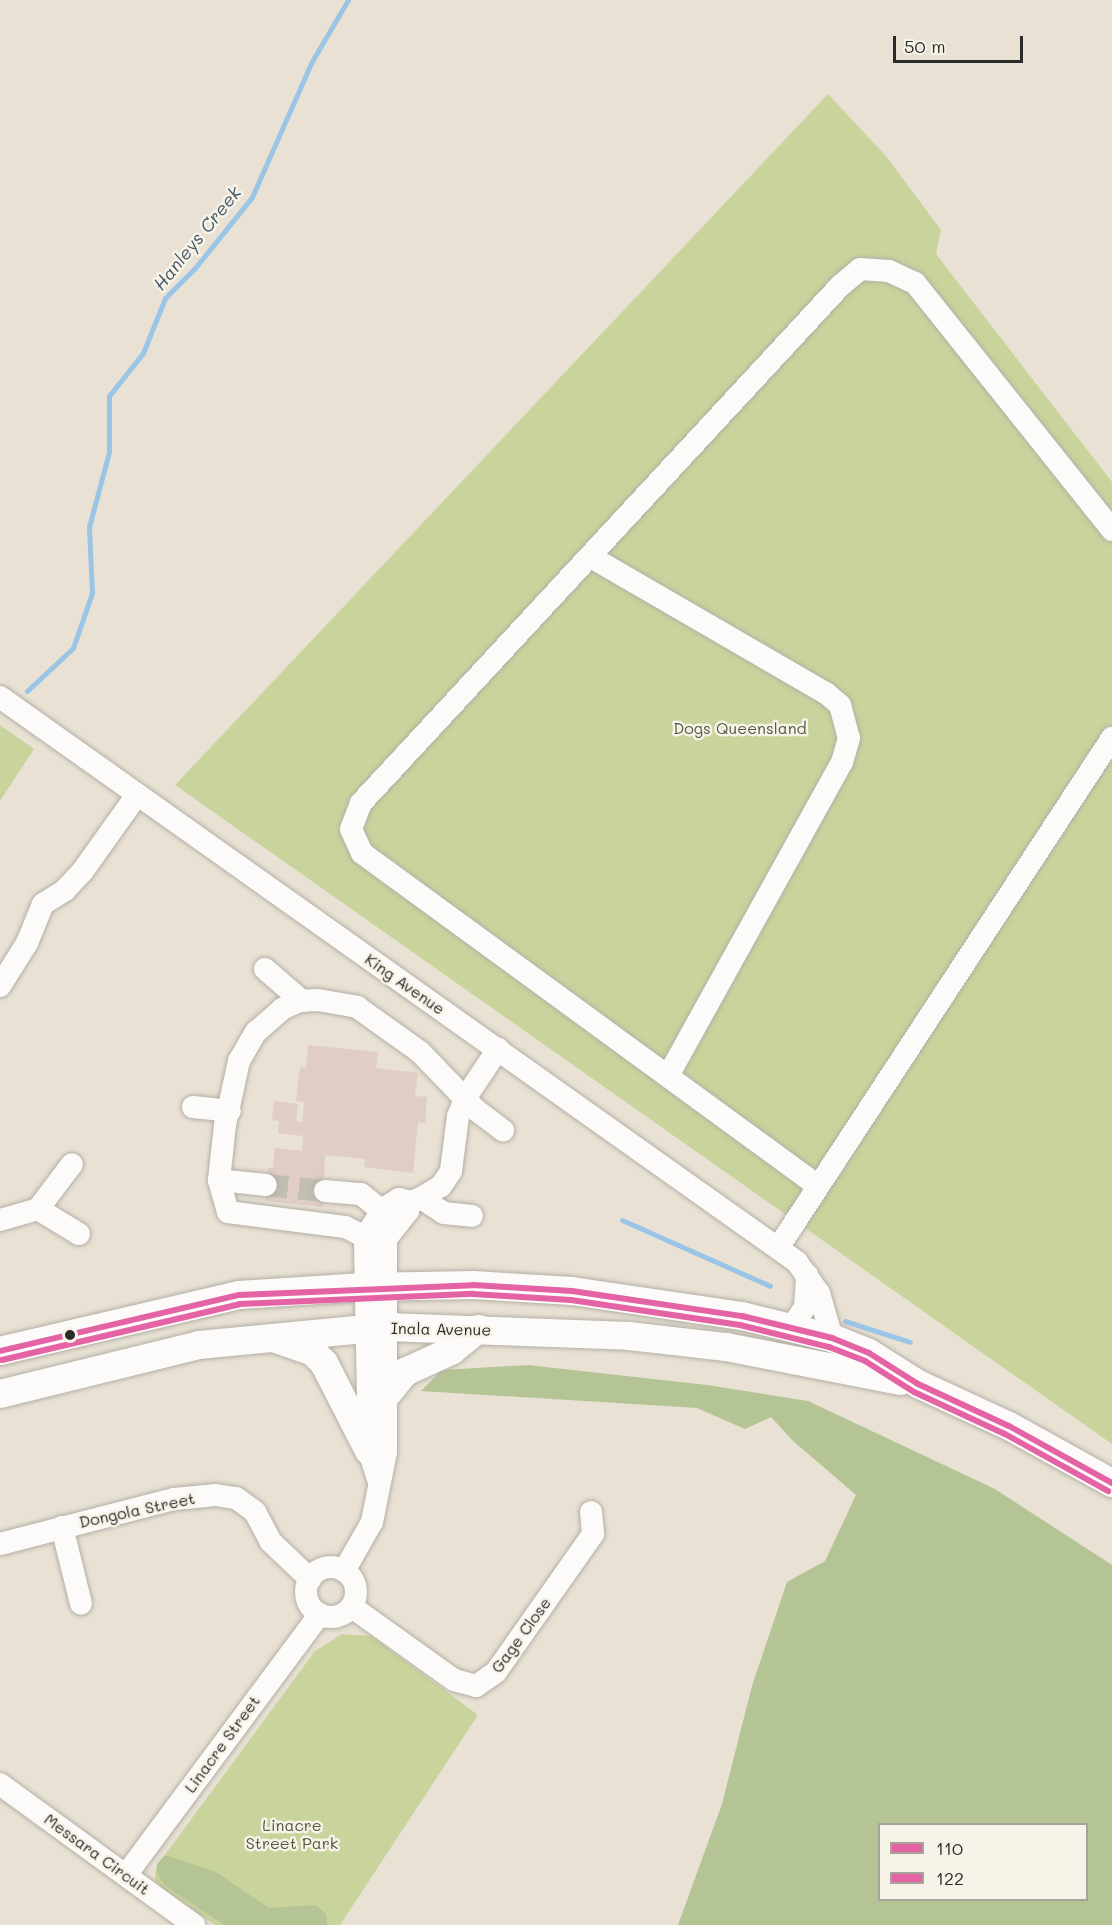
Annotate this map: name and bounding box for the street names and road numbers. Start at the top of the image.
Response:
street label: King Avenue [361,949,449,1019]
street label: Inala Avenue [391,1319,491,1339]
street label: Dongola Street [77,1488,197,1532]
street label: Gage Close [487,1593,555,1677]
street label: Linacre Street [180,1692,264,1796]
street label: Messara Circuit [40,1809,154,1899]

